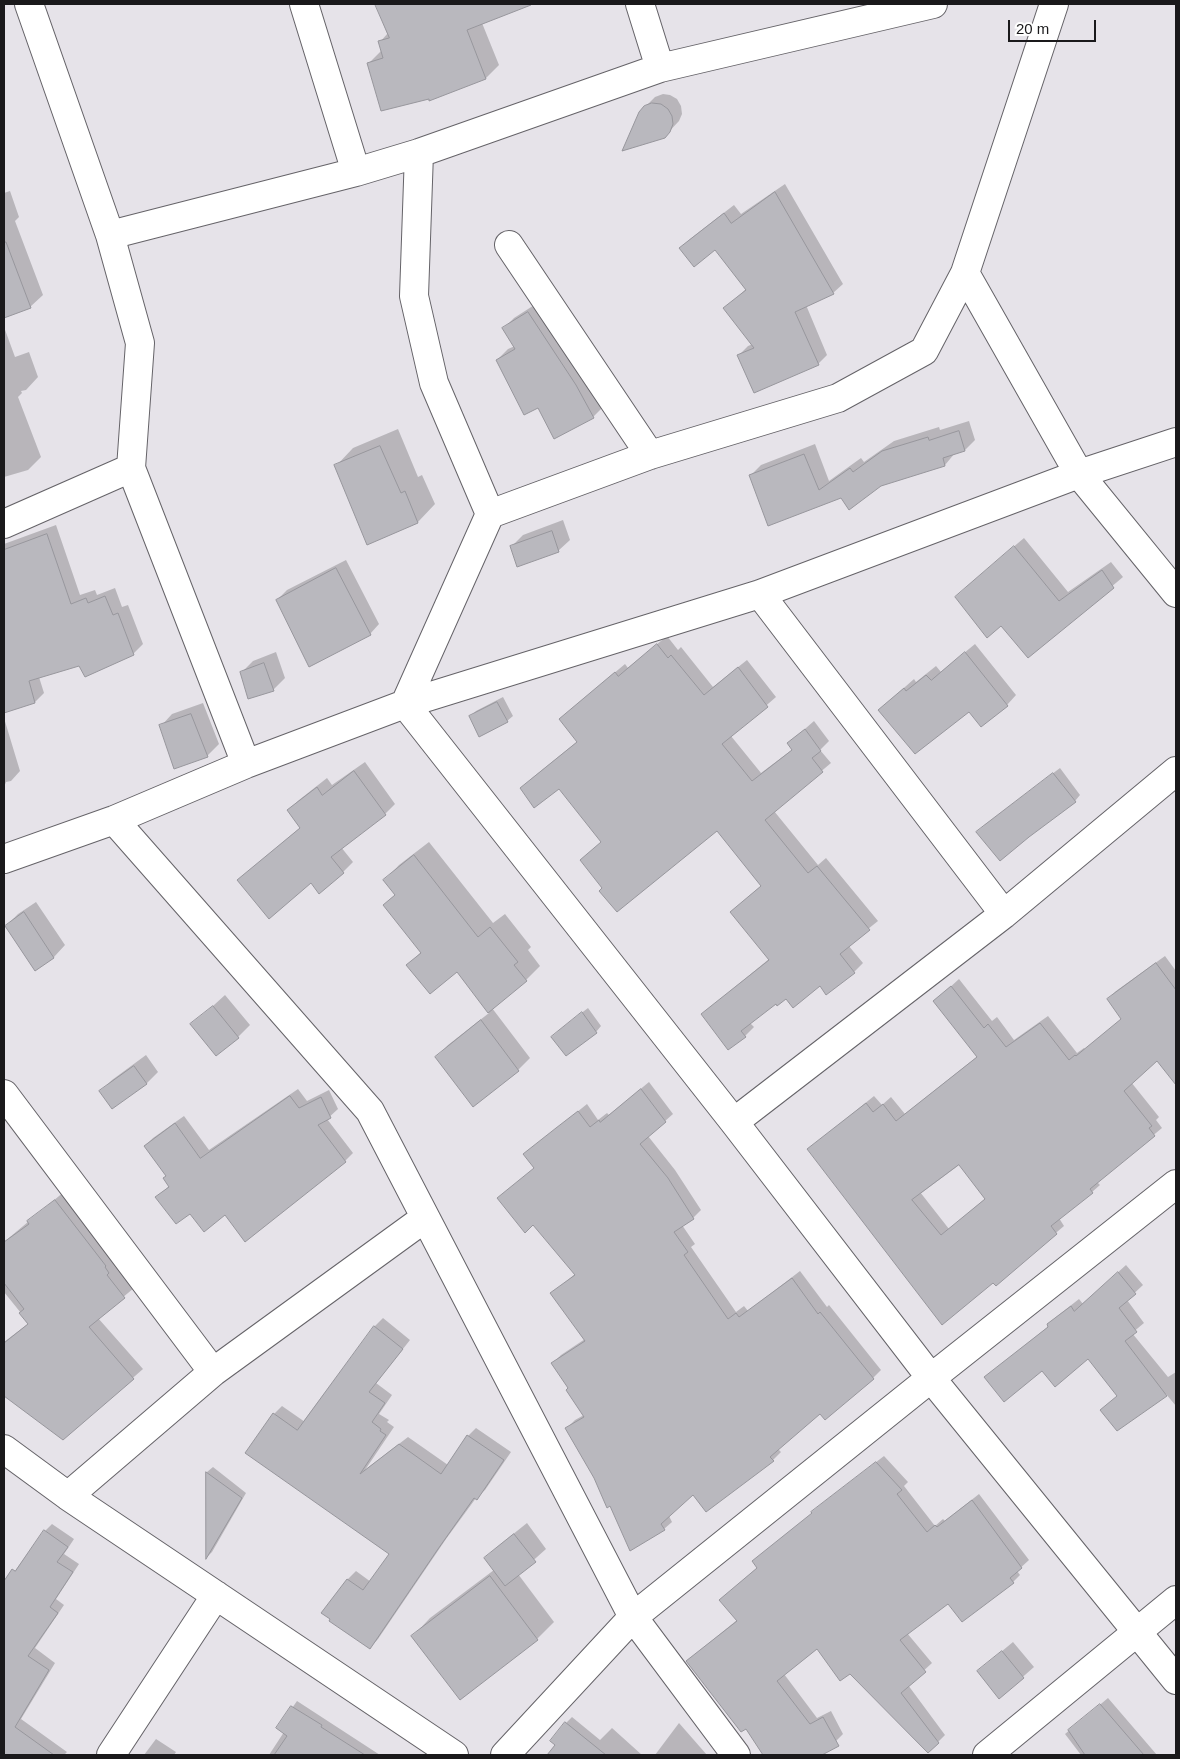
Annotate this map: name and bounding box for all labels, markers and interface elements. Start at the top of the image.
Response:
scale bar [1010,10,1098,42]
text: 20 m [1016,20,1049,37]

